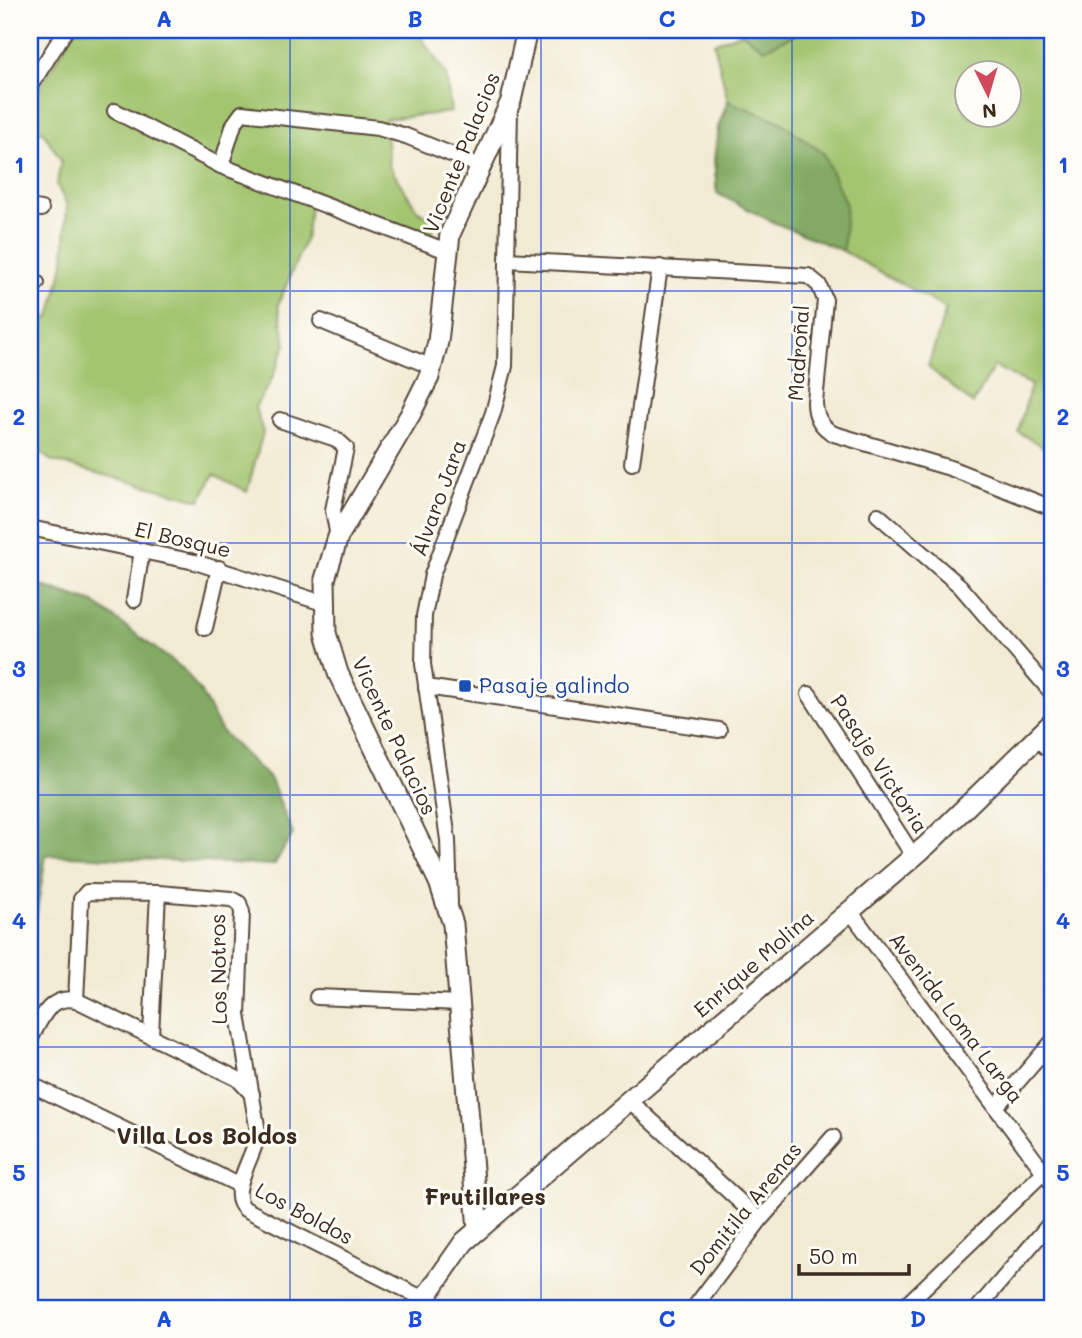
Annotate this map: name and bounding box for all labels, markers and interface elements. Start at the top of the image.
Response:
text: A [156,3,172,33]
text: B [407,3,423,33]
text: C [658,3,676,33]
text: D [910,3,926,33]
north arrow [953,60,1023,130]
street label: Vicente Palacios [416,68,505,237]
text: N [981,98,998,125]
text: 1 [14,149,24,179]
text: 1 [1058,149,1068,179]
street label: Madroñal [781,304,814,402]
text: 2 [13,401,25,431]
text: 2 [1057,401,1069,431]
street label: Álvaro Jara [404,436,471,559]
street label: El Bosque [133,514,234,563]
street label: Vicente Palacios [347,652,444,819]
text: 3 [12,653,26,683]
text: 3 [1056,653,1070,683]
place label: Pasaje galindo [479,671,629,698]
marker: Pasaje galindo [457,678,473,694]
street label: Pasaje Victoria [825,689,935,838]
street label: Enrique Molina [687,903,819,1023]
text: 4 [12,905,26,935]
text: 4 [1056,905,1070,935]
street label: Los Notros [203,913,232,1025]
street label: Avenida Loma Larga [884,926,1030,1108]
district label: Villa Los Boldos [117,1120,297,1150]
street label: Domitila Arenas [683,1136,807,1280]
text: 5 [12,1157,26,1187]
text: 5 [1056,1157,1070,1187]
street label: Los Boldos [251,1176,358,1250]
district label: Frutillares [424,1181,546,1211]
scale bar [799,1233,909,1277]
text: 50 m [809,1242,858,1269]
text: A [156,1303,172,1333]
text: B [407,1303,423,1333]
text: C [658,1303,676,1333]
text: D [910,1303,926,1333]

